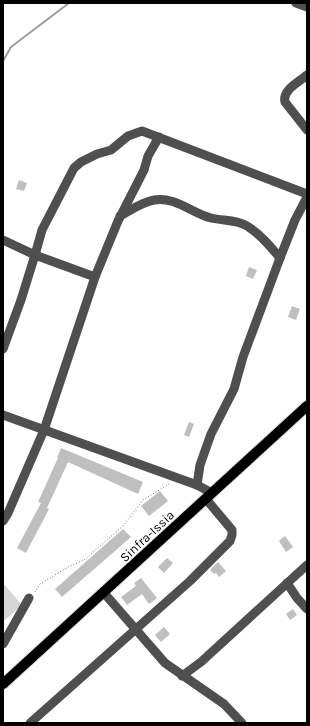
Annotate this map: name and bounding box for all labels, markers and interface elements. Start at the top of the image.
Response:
street label: Sinfra-Issia [117,507,177,565]

